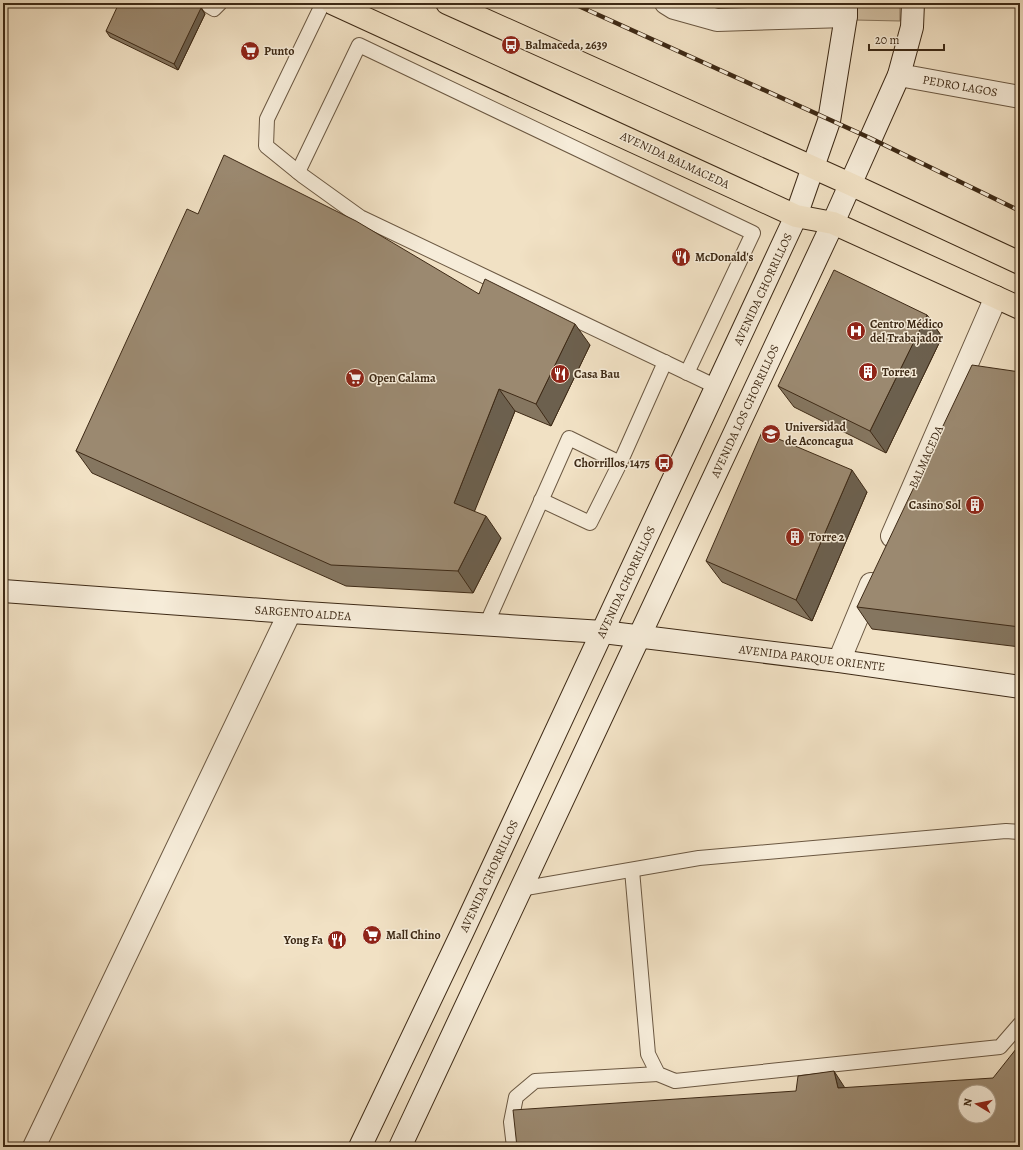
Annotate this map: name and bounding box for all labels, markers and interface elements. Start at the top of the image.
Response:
scale bar [869,26,944,52]
text: 20 m [875,32,899,48]
bus stop icon: Balmaceda, 2639 [500,34,522,56]
place label: Balmaceda, 2639 [525,37,608,53]
supermarket icon: Punto [239,40,261,62]
place label: Punto [264,43,294,59]
street label: PEDRO LAGOS [921,72,999,100]
street label: AVENIDA BALMACEDA [617,127,733,193]
street label: AVENIDA CHORRILLOS [730,230,796,349]
restaurant icon: McDonald's [670,246,692,268]
place label: McDonald's [695,249,753,265]
place label: Centro Médico del Trabajador [870,316,943,346]
hospital icon: Centro Médico del Trabajador [845,320,867,342]
street label: AVENIDA LOS CHORRILLOS [707,342,783,481]
building icon: Torre 1 [857,361,879,383]
restaurant icon: Casa Bau [549,363,571,385]
place label: Torre 1 [882,364,917,380]
place label: Casa Bau [574,366,620,382]
supermarket icon: Open Calama [344,367,366,389]
place label: Open Calama [369,370,436,386]
place label: Universidad de Aconcagua [785,419,854,449]
street label: BALMACEDA [905,422,947,491]
school or university icon: Universidad de Aconcagua [760,423,782,445]
bus stop icon: Chorrillos, 1475 [653,452,675,474]
place label: Chorrillos, 1475 [574,455,650,471]
building icon: Casino Sol [964,494,986,516]
place label: Casino Sol [909,497,962,513]
street label: AVENIDA CHORRILLOS [593,523,659,642]
building icon: Torre 2 [784,526,806,548]
place label: Torre 2 [809,529,845,545]
street label: SARGENTO ALDEA [254,602,353,624]
street label: AVENIDA PARQUE ORIENTE [737,641,886,675]
street label: AVENIDA CHORRILLOS [456,817,522,936]
supermarket icon: Mall Chino [361,924,383,946]
place label: Mall Chino [386,927,441,943]
restaurant icon: Yong Fa [326,929,348,951]
place label: Yong Fa [283,932,323,948]
north arrow [957,1084,997,1124]
text: N [960,1097,976,1108]

